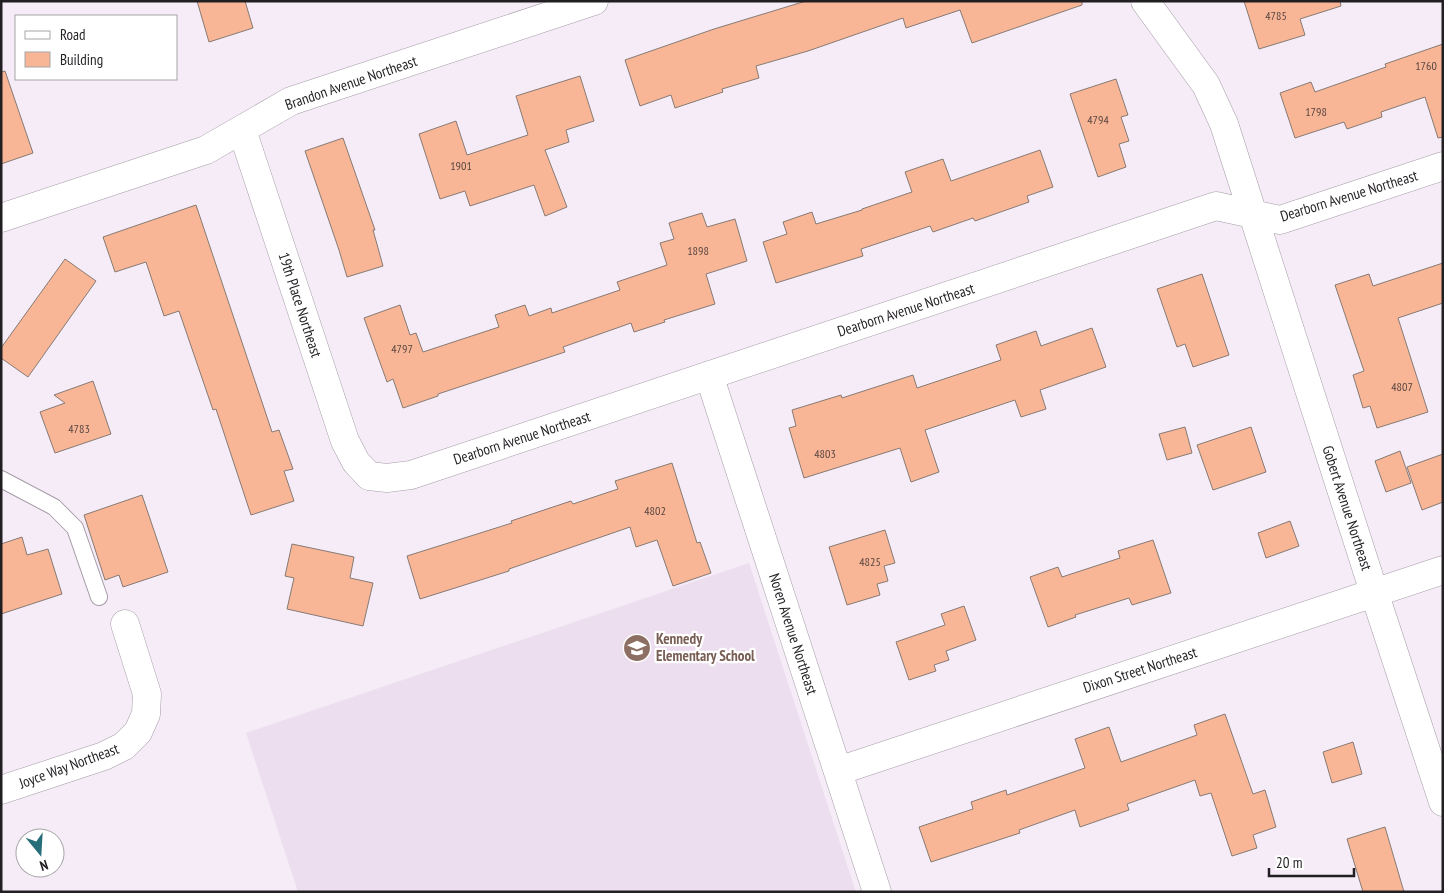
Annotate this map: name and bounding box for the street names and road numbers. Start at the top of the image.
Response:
street label: Brandon Avenue Northeast [282,51,419,114]
street label: Dearborn Avenue Northeast [1278,166,1420,225]
street label: 19th Place Northeast [275,250,326,360]
street label: Dearborn Avenue Northeast [835,278,977,341]
street label: Dearborn Avenue Northeast [451,406,593,469]
street label: Gobert Avenue Northeast [1318,443,1377,573]
street label: Noren Avenue Northeast [765,571,822,697]
street label: Dixon Street Northeast [1080,642,1199,697]
street label: Joyce Way Northeast [15,739,121,793]

